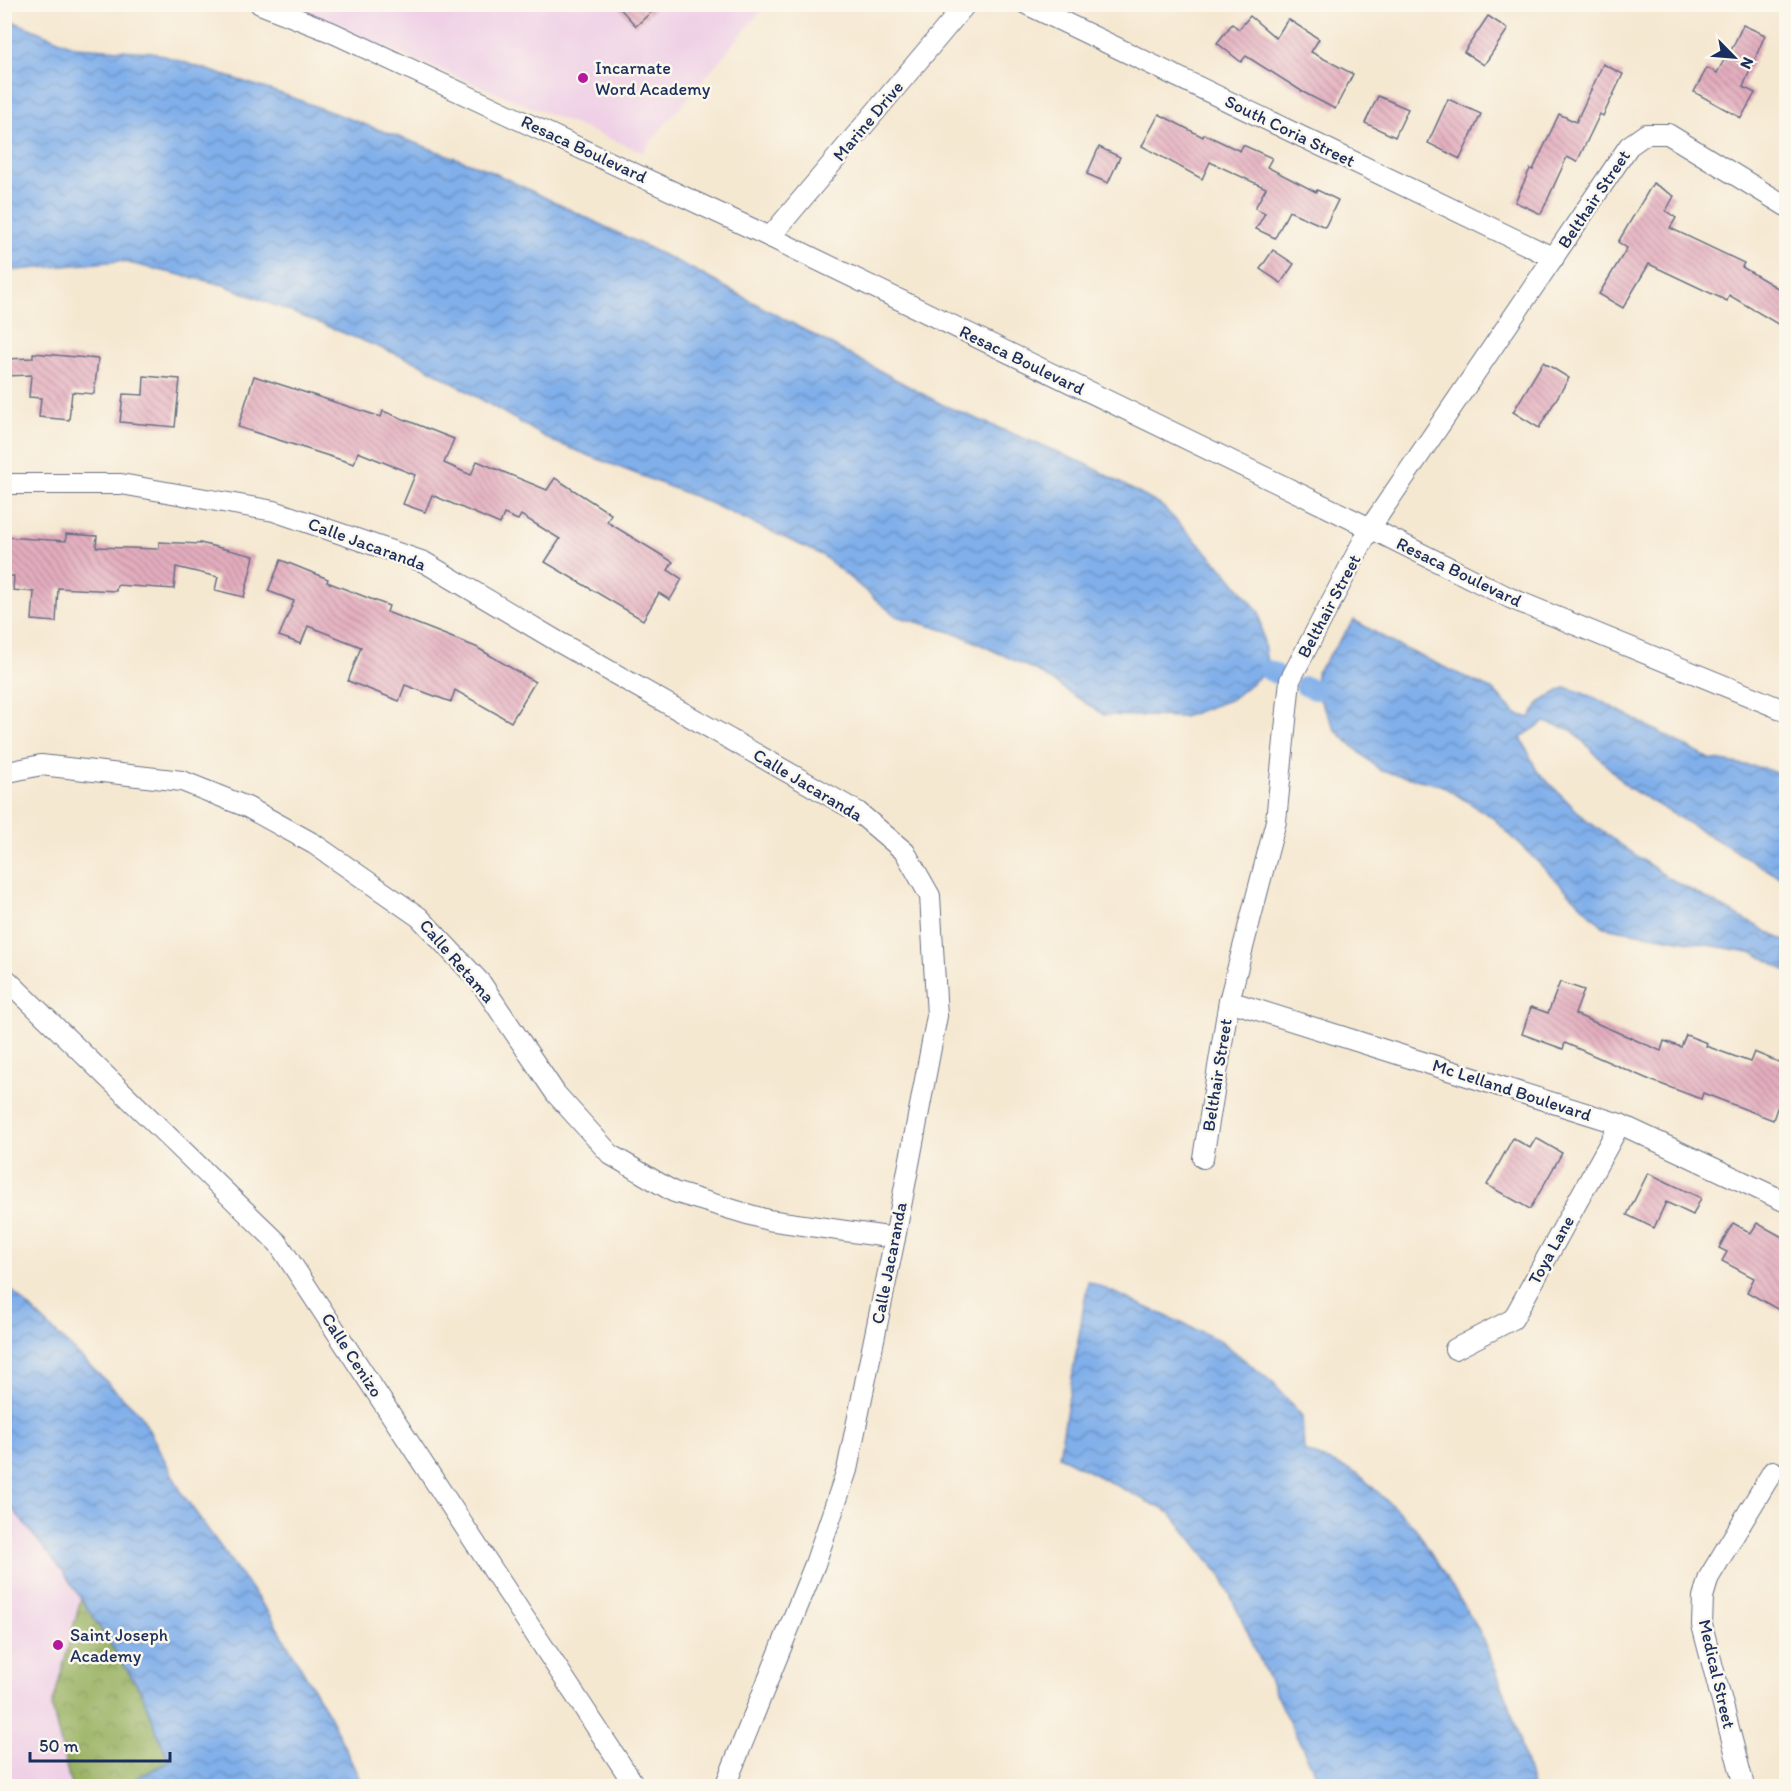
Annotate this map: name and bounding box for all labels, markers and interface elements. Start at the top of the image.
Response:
north arrow [1704,27,1764,87]
text: N [1736,54,1758,72]
place label: Incarnate Word Academy [595,57,711,100]
marker: Incarnate Word Academy [576,71,590,85]
street label: Marine Drive [828,76,908,166]
street label: South Coria Street [1221,90,1359,172]
street label: Resaca Boulevard [518,110,651,188]
street label: Belthair Street [1553,145,1635,252]
street label: Resaca Boulevard [956,320,1088,400]
street label: Calle Jacaranda [305,512,430,576]
street label: Resaca Boulevard [1393,532,1525,612]
street label: Belthair Street [1292,550,1366,662]
street label: Calle Jacaranda [749,744,867,827]
street label: Calle Retama [415,915,499,1007]
street label: Belthair Street [1197,1017,1237,1133]
street label: Mc Lelland Boulevard [1430,1054,1594,1126]
street label: Calle Jacaranda [866,1199,912,1326]
street label: Toya Lane [1523,1212,1579,1288]
street label: Calle Cenizo [317,1309,387,1401]
street label: Medical Street [1694,1617,1740,1731]
place label: Saint Joseph Academy [70,1624,168,1667]
marker: Saint Joseph Academy [51,1638,65,1652]
scale bar [30,1725,170,1763]
text: 50 m [39,1735,79,1757]

